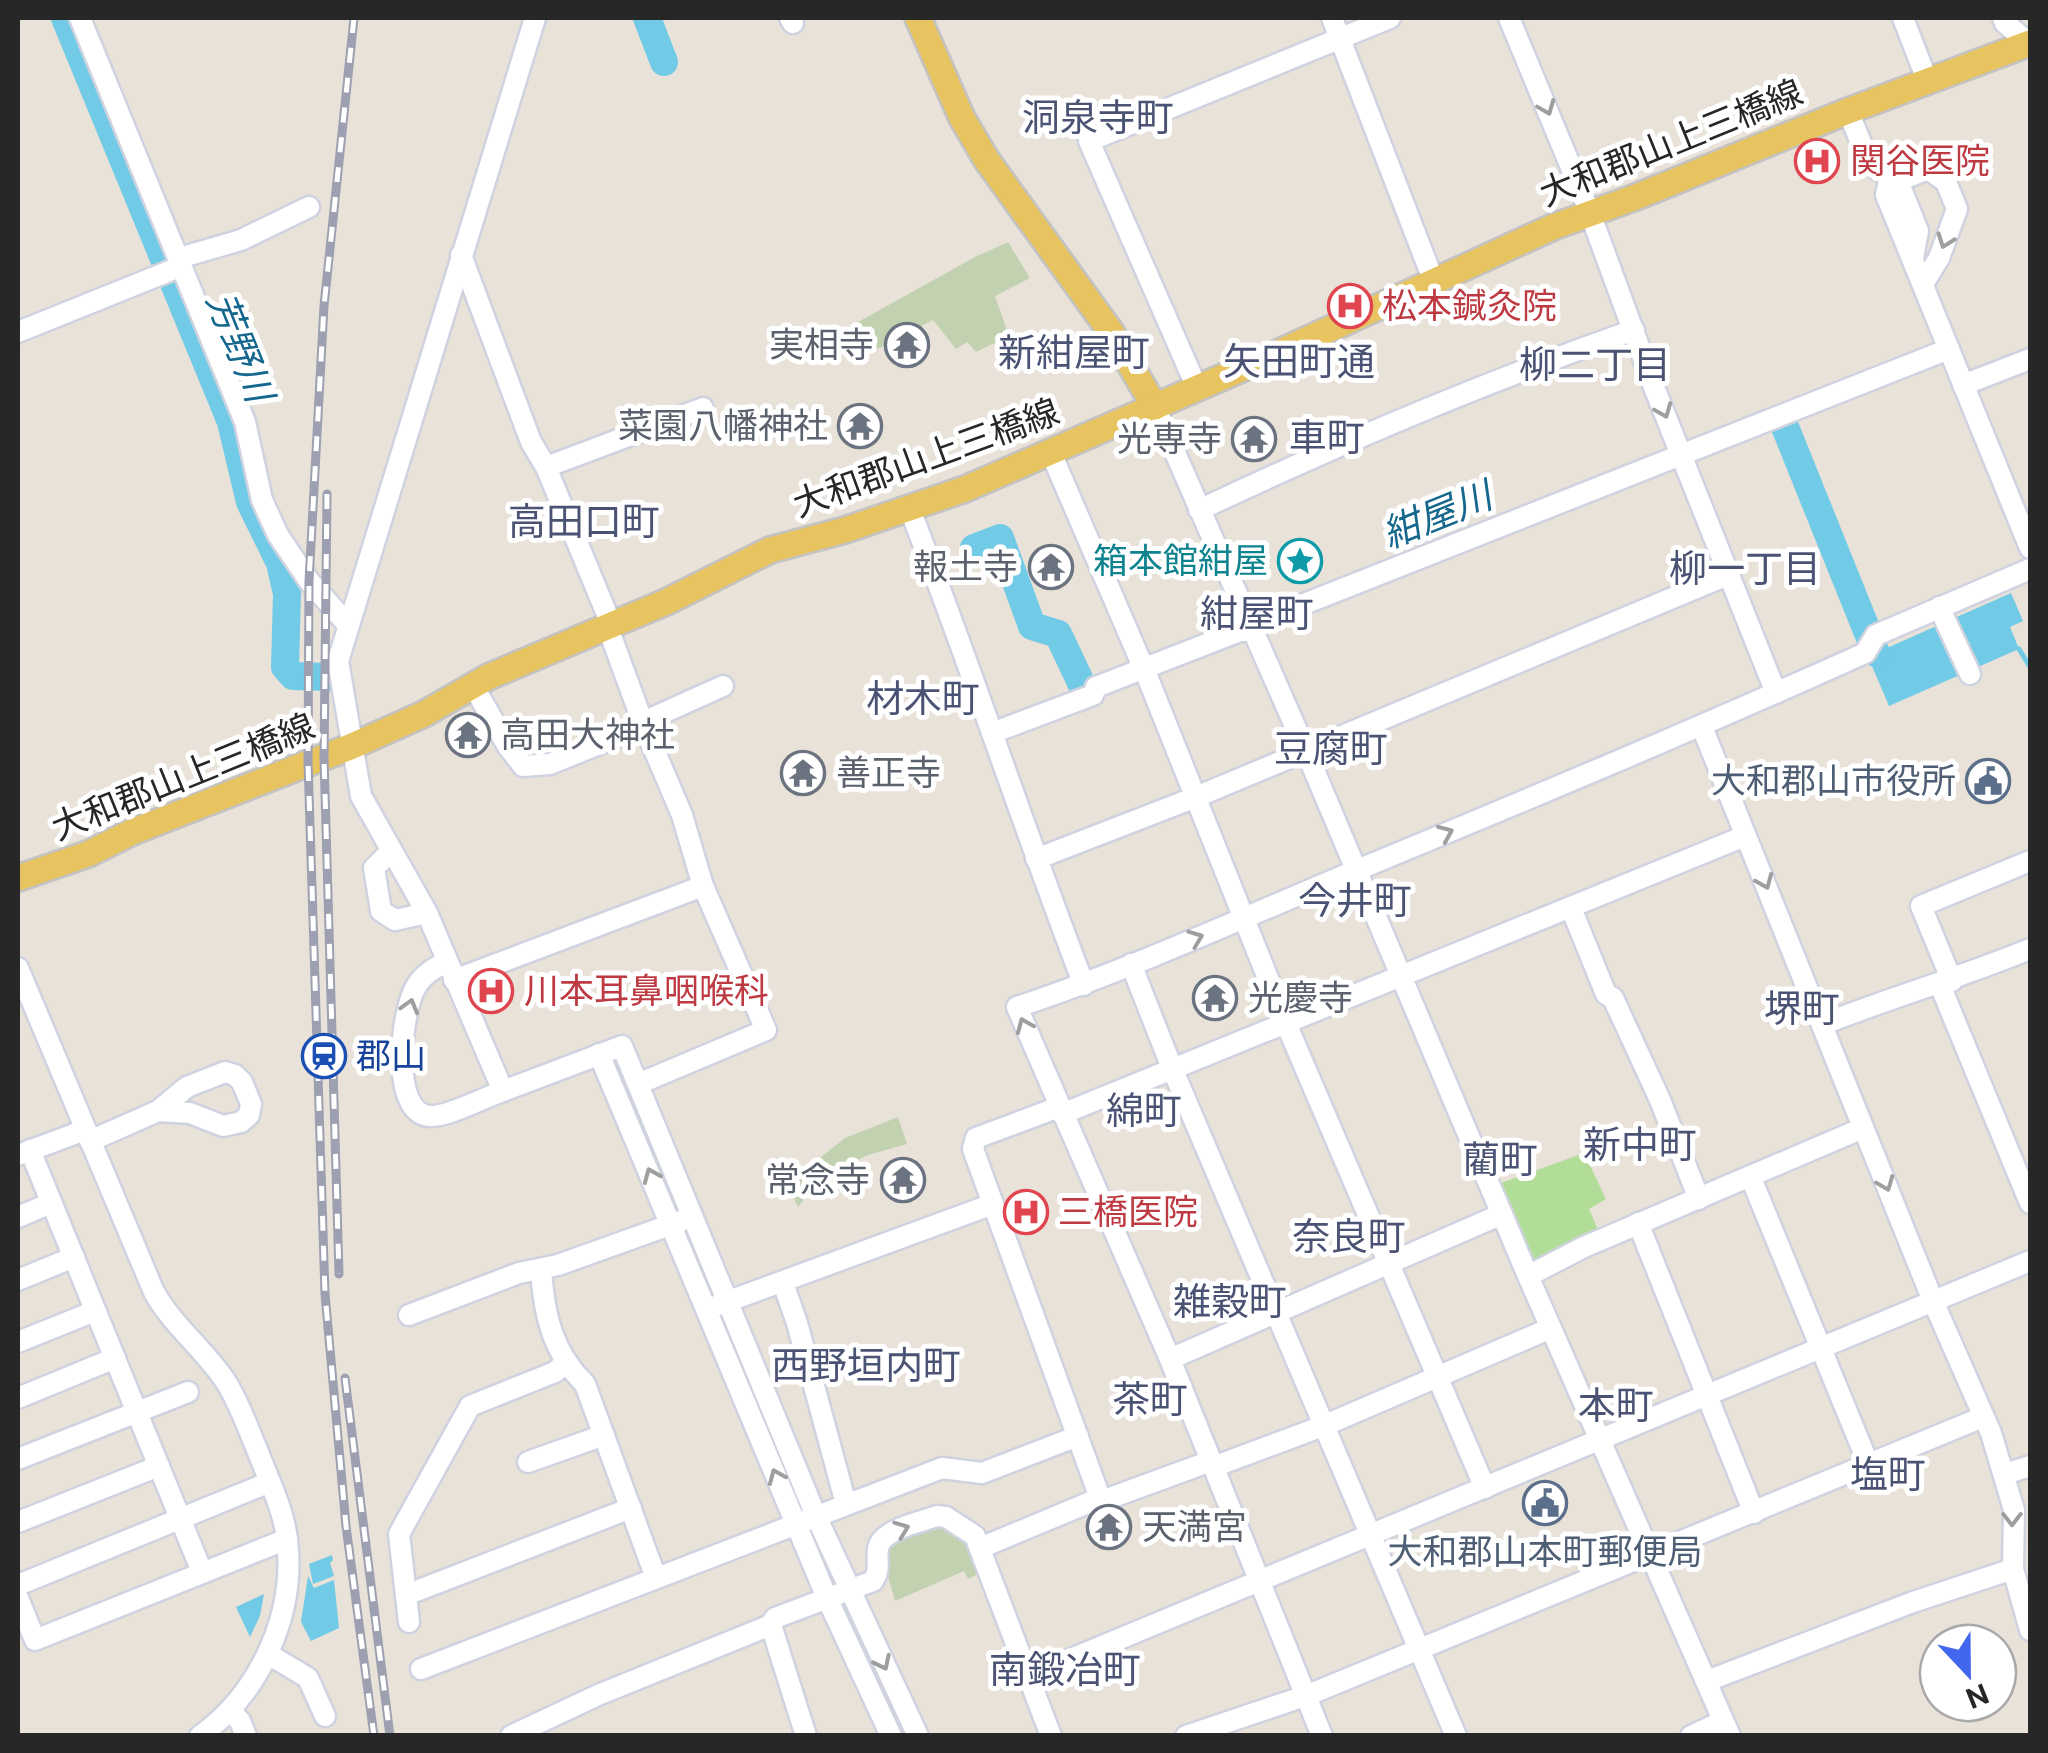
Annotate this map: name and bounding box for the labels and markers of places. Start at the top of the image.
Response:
hospital icon: 関谷医院 [1794,138,1840,184]
place label: 関谷医院 [1850,140,1990,181]
hospital icon: 松本鍼灸院 [1327,283,1373,329]
place label: 松本鍼灸院 [1382,285,1557,326]
temple icon: 実相寺 [884,322,930,368]
place label: 実相寺 [769,324,874,365]
temple icon: 菜園八幡神社 [837,403,883,449]
place label: 菜園八幡神社 [618,405,828,446]
temple icon: 光専寺 [1231,416,1277,462]
place label: 光専寺 [1117,418,1222,459]
place icon: 箱本館紺屋 [1277,538,1323,584]
place label: 箱本館紺屋 [1093,540,1268,581]
temple icon: 報土寺 [1028,544,1074,590]
place label: 報土寺 [913,546,1018,587]
temple icon: 高田大神社 [445,712,491,758]
place label: 高田大神社 [500,714,675,755]
temple icon: 善正寺 [780,750,826,796]
place label: 善正寺 [836,752,941,793]
public building icon: 大和郡山市役所 [1965,758,2011,804]
place label: 大和郡山市役所 [1711,760,1956,801]
hospital icon: 川本耳鼻咽喉科 [468,968,514,1014]
place label: 川本耳鼻咽喉科 [524,970,769,1011]
temple icon: 光慶寺 [1192,975,1238,1021]
place label: 光慶寺 [1248,977,1353,1018]
station icon: 郡山 [301,1033,347,1079]
place label: 郡山 [356,1035,426,1076]
temple icon: 常念寺 [880,1157,926,1203]
place label: 常念寺 [765,1159,870,1200]
hospital icon: 三橋医院 [1003,1189,1049,1235]
place label: 三橋医院 [1058,1191,1198,1232]
public building icon: 大和郡山本町郵便局 [1522,1480,1568,1526]
temple icon: 天満宮 [1086,1504,1132,1550]
place label: 天満宮 [1142,1506,1247,1547]
place label: 大和郡山本町郵便局 [1387,1531,1703,1572]

